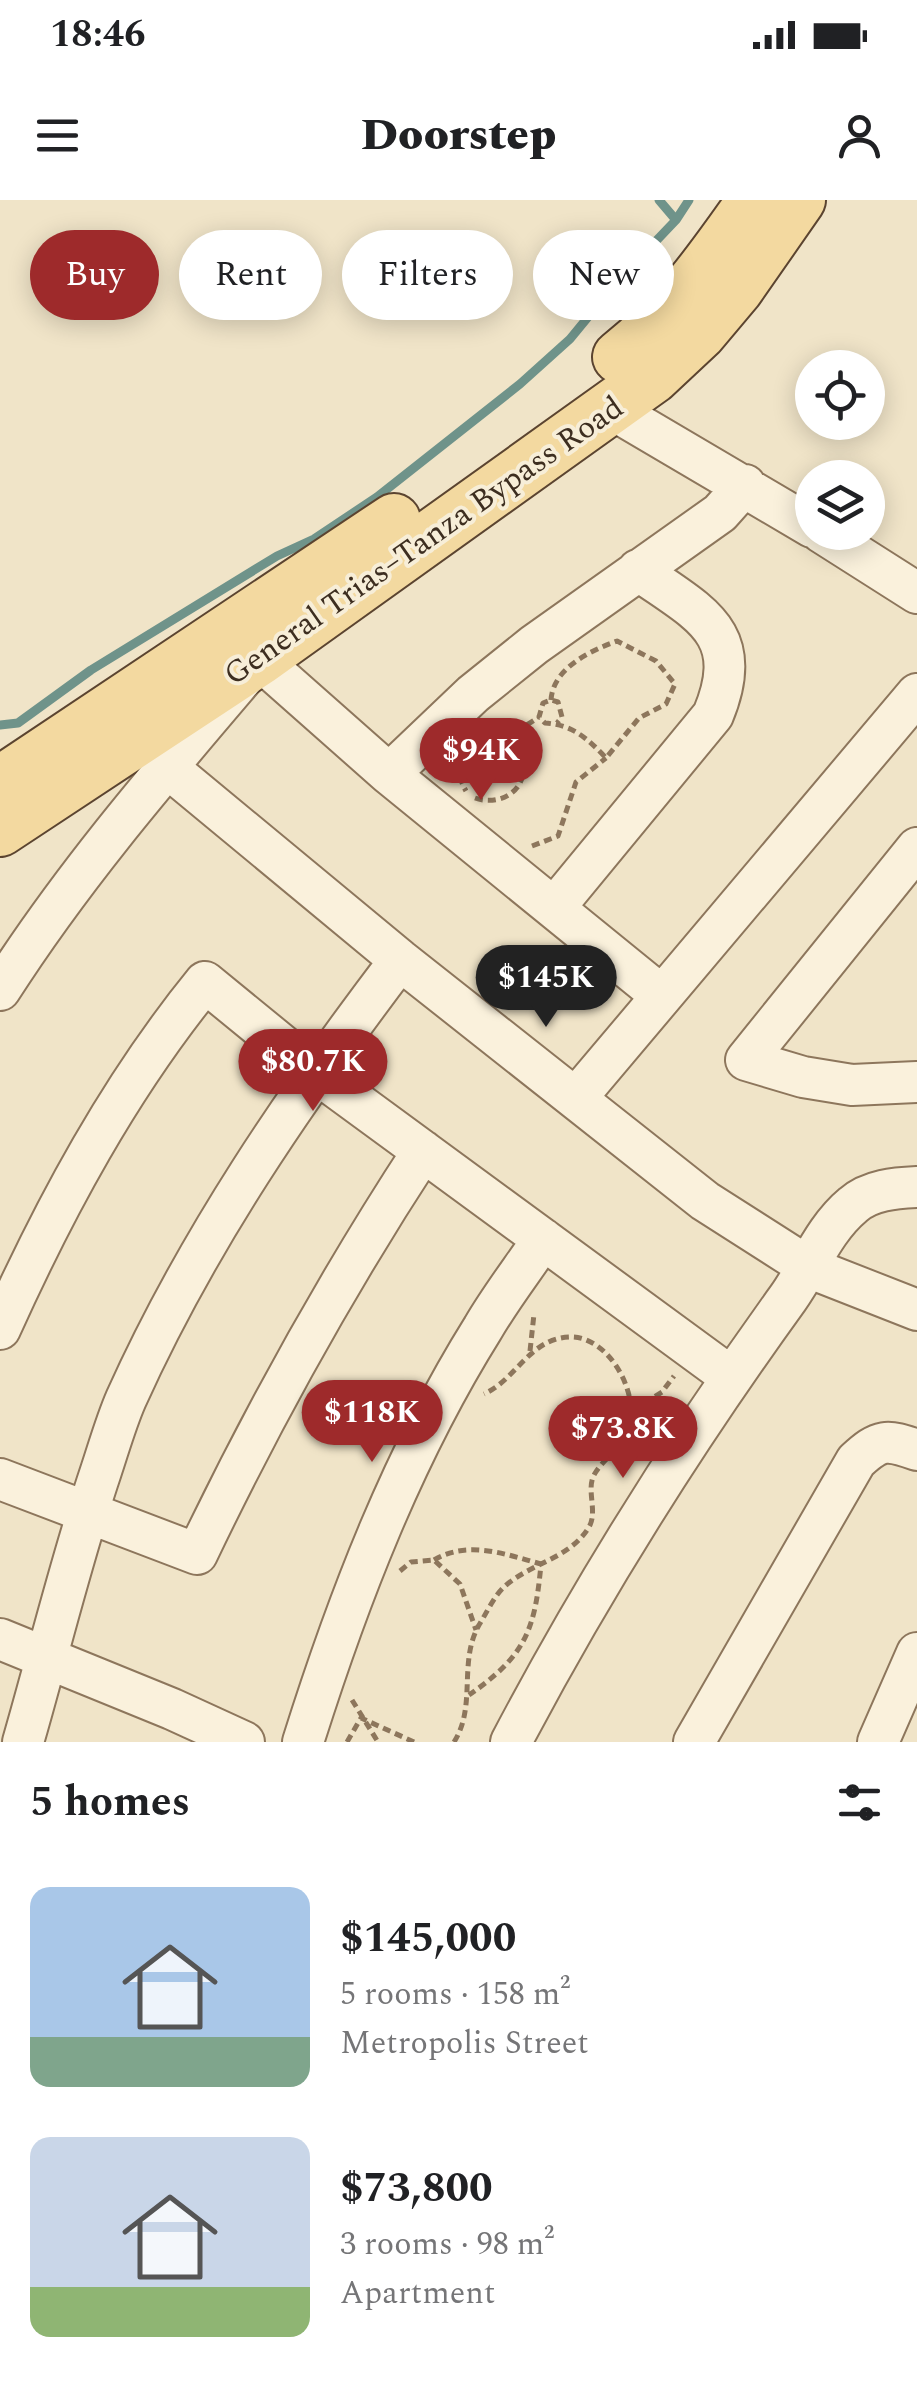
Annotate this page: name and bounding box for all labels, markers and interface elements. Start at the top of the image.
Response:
text: 18:46 [50,6,145,64]
text: Doorstep [361,101,556,170]
icon: menu [30,108,85,163]
icon: person [832,108,887,163]
chip: Buy [30,230,159,320]
chip: Rent [179,230,322,320]
chip: Filters [342,230,513,320]
chip: New [533,230,674,320]
map controls [795,350,885,550]
button: locate [795,350,885,440]
street label: General Trias–Tanza Bypass Road [214,384,634,699]
button: layers [795,460,885,550]
pin: $94K [422,718,540,803]
text: $94K [442,726,520,775]
pin: $145K [476,945,616,1030]
text: $145K [498,953,594,1002]
pin: $80.7K [232,1029,394,1114]
text: $80.7K [260,1037,366,1086]
pin: $118K [302,1380,442,1465]
text: $118K [324,1388,420,1437]
pin: $73.8K [542,1396,704,1481]
text: $73.8K [570,1404,676,1453]
text: 5 homes [30,1771,190,1834]
icon: filters [832,1775,887,1830]
text: $145,000 [340,1907,516,1970]
icon: home [110,1927,230,2047]
text: 5 rooms · 158 m² [340,1970,570,2019]
text: Metropolis Street [340,2019,589,2068]
text: $73,800 [340,2157,493,2220]
icon: home [110,2177,230,2297]
text: 3 rooms · 98 m² [340,2220,554,2269]
text: Apartment [340,2269,495,2318]

